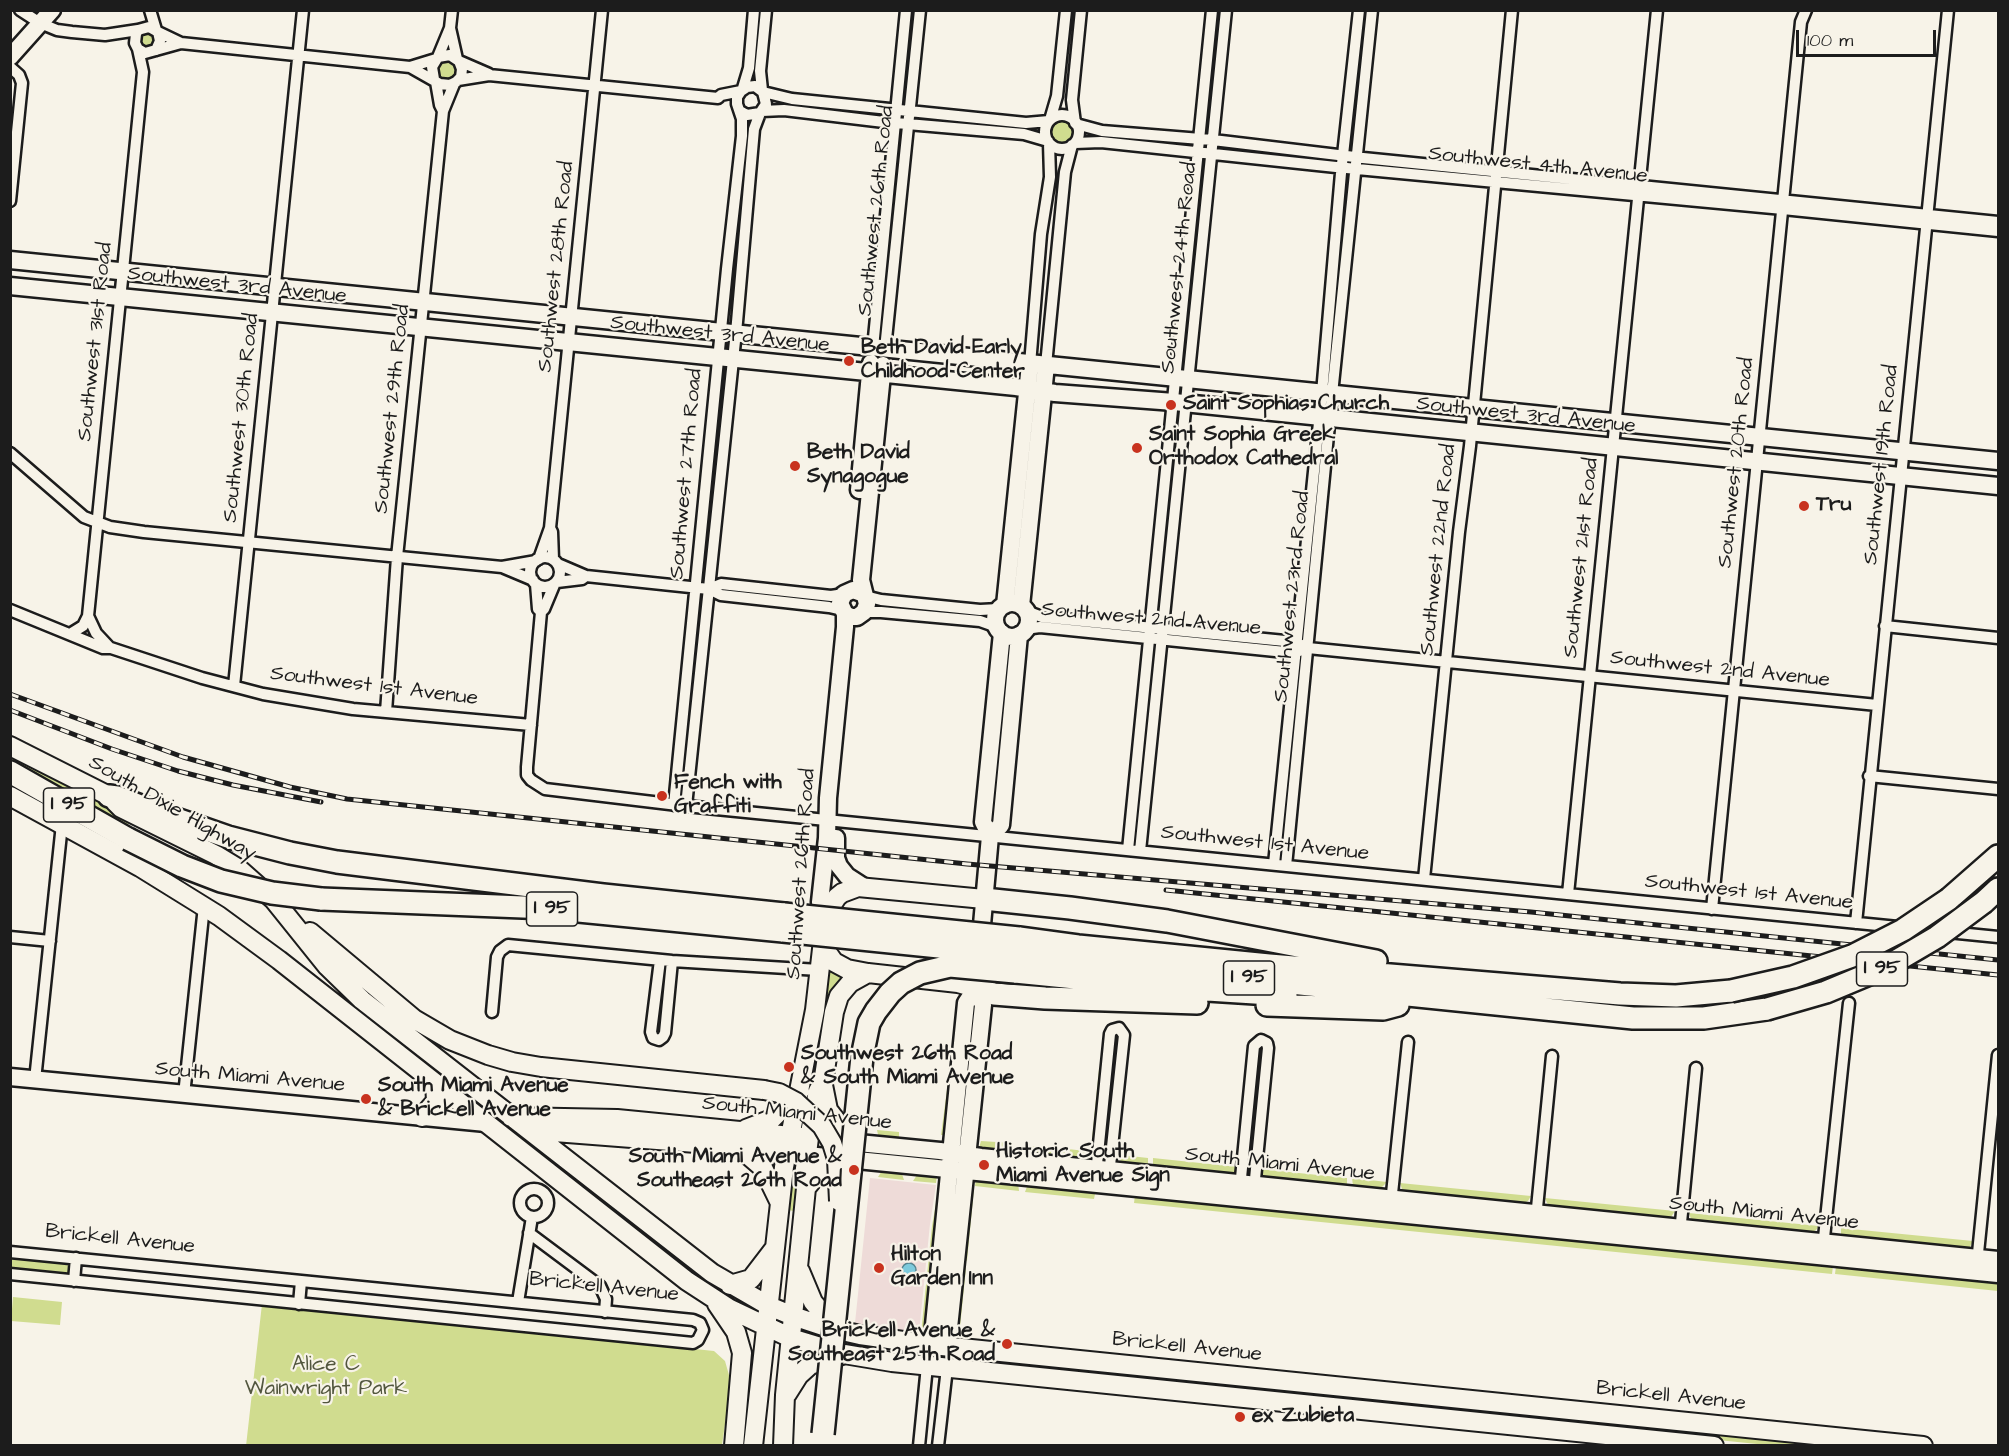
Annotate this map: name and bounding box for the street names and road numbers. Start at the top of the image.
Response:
street label: Southwest 26th Road [853,105,901,317]
street label: Southwest 4th Avenue [1427,142,1649,190]
street label: Southwest 28th Road [533,160,581,374]
street label: Southwest 24th Road [1156,161,1204,375]
street label: Southwest 31st Road [73,241,119,443]
street label: Southwest 3rd Avenue [126,262,348,310]
street label: Southwest 29th Road [369,303,417,515]
street label: Southwest 3rd Avenue [609,311,831,359]
street label: Southwest 30th Road [218,312,266,524]
street label: Southwest 20th Road [1713,357,1761,569]
street label: Southwest 19th Road [1859,364,1905,566]
street label: Southwest 27th Road [665,368,709,580]
street label: Southwest 3rd Avenue [1415,392,1637,440]
street label: Southwest 22nd Road [1415,443,1463,657]
street label: Southwest 21st Road [1559,457,1605,659]
street label: Southwest 23rd Road [1269,490,1317,704]
street label: Southwest 2nd Avenue [1040,598,1262,642]
street label: Southwest 2nd Avenue [1609,646,1831,694]
street label: Southwest 1st Avenue [269,662,479,712]
street label: South Dixie Highway [84,751,260,867]
street label: Southwest 26th Road [782,768,822,980]
road number: I 95 [44,788,94,822]
street label: Southwest 1st Avenue [1160,821,1370,867]
street label: Southwest 1st Avenue [1644,870,1854,916]
road number: I 95 [526,892,578,926]
road number: I 95 [1856,952,1908,986]
road number: I 95 [1224,961,1274,995]
street label: South Miami Avenue [154,1057,346,1099]
street label: South Miami Avenue [701,1092,893,1136]
street label: South Miami Avenue [1184,1143,1376,1187]
street label: South Miami Avenue [1668,1192,1860,1236]
street label: Brickell Avenue [44,1220,196,1260]
street label: Brickell Avenue [528,1268,680,1308]
street label: Brickell Avenue [1111,1328,1263,1368]
street label: Brickell Avenue [1595,1377,1747,1417]

